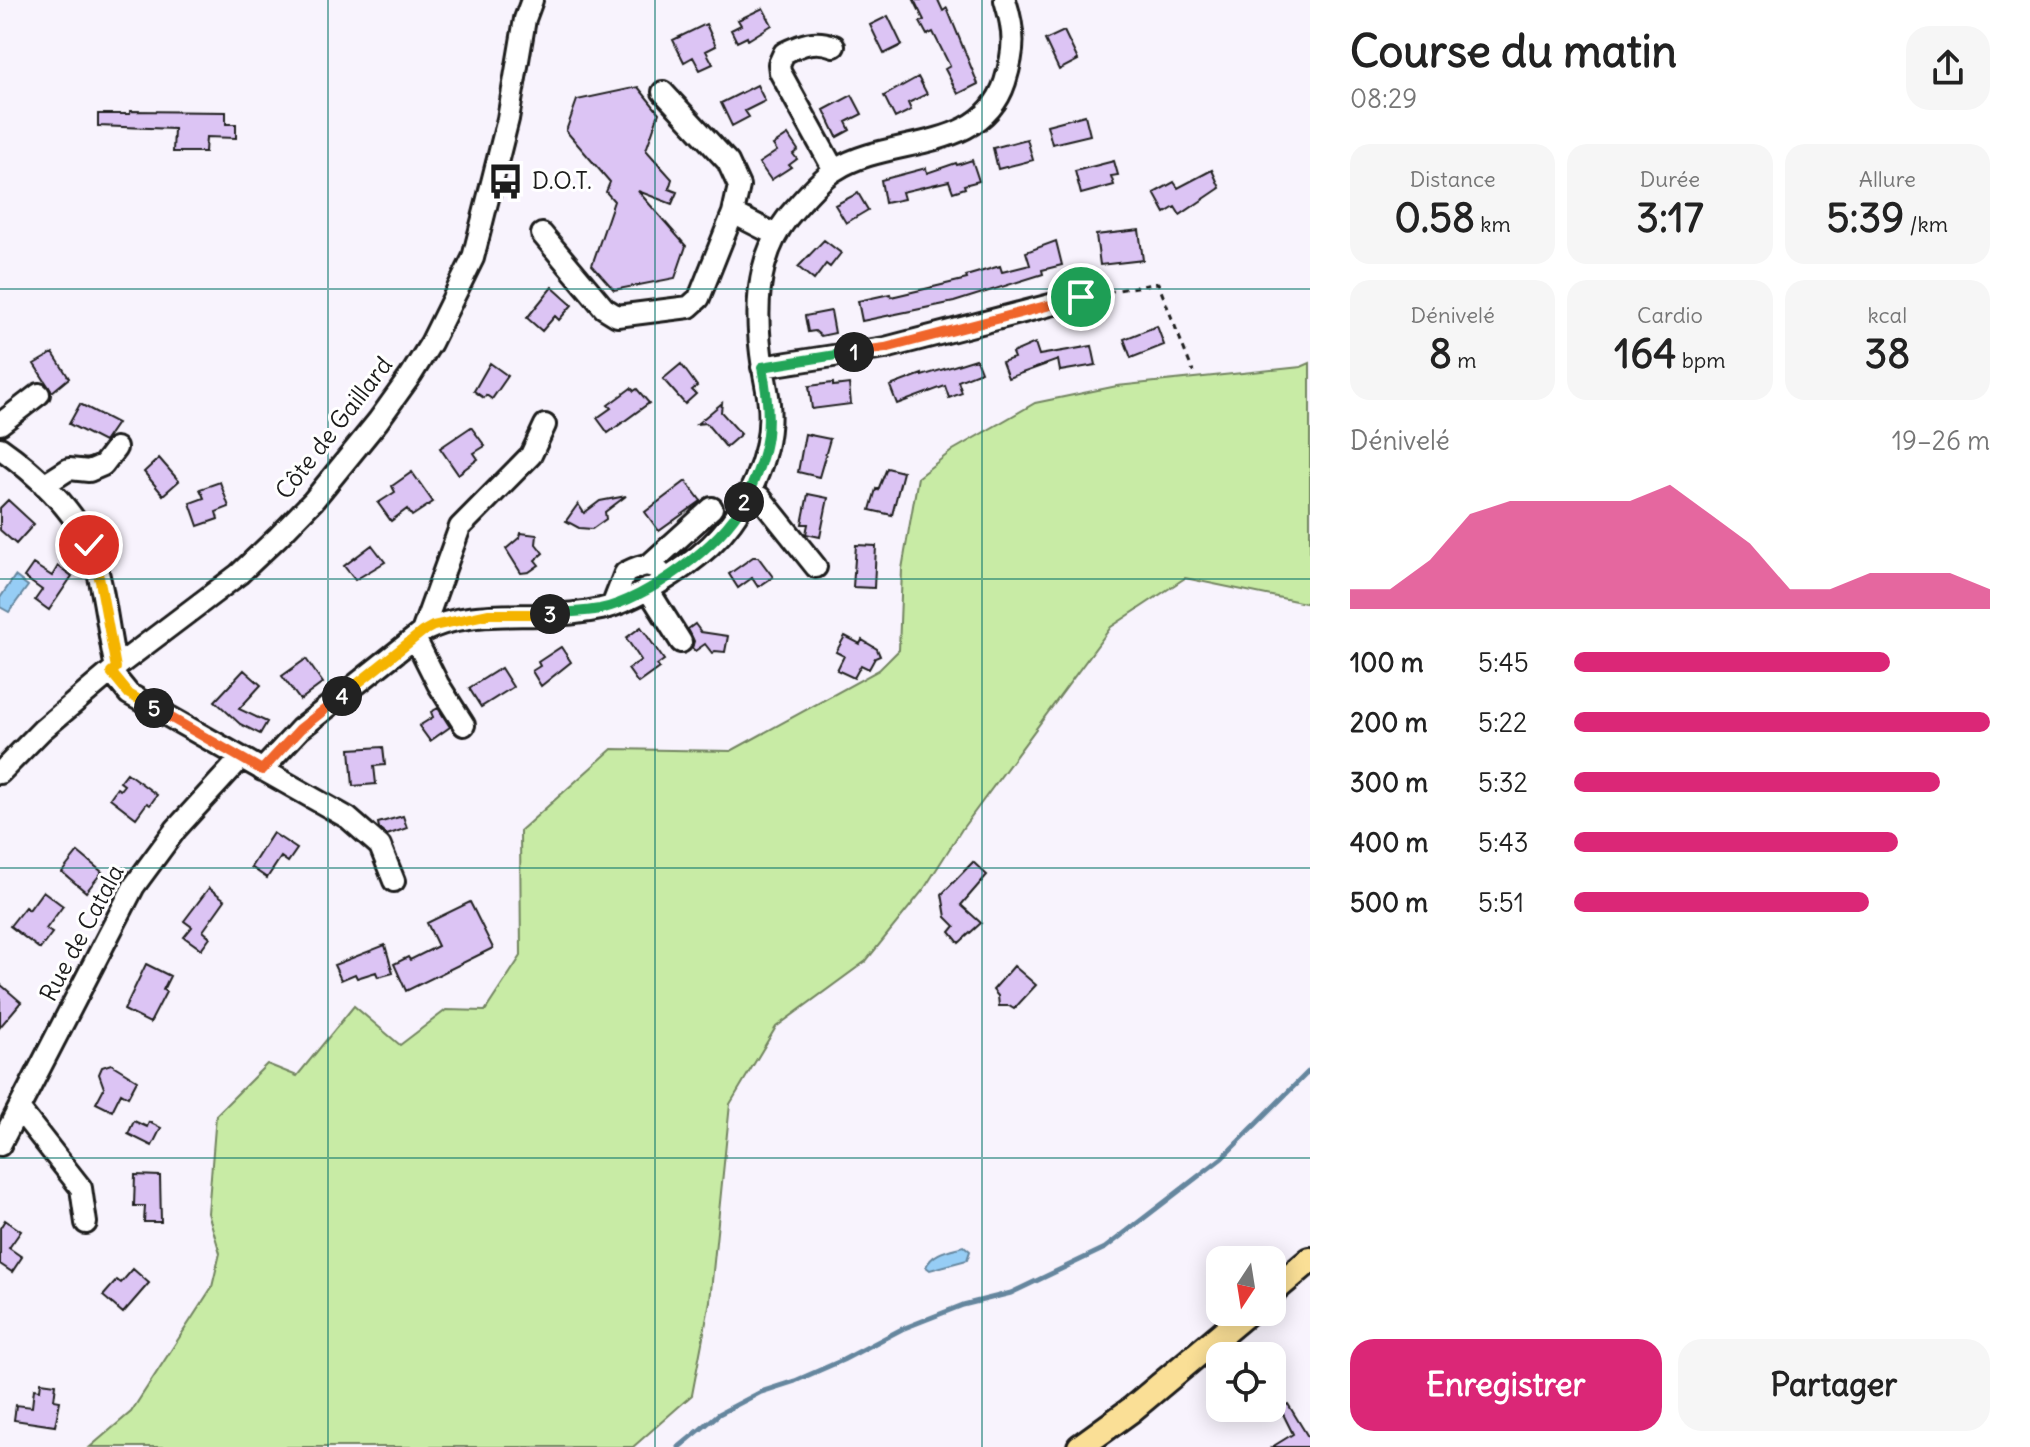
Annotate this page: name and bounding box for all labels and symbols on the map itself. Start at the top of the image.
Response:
bus stop icon: D.O.T. [487,162,525,200]
place label: D.O.T. [532,165,592,195]
pin [1047,263,1115,331]
pin: 1 [834,332,874,372]
street label: Côte de Gaillard [268,350,398,505]
pin: 2 [724,482,764,522]
pin [55,511,123,579]
pin: 3 [530,594,570,634]
pin: 4 [322,676,362,716]
pin: 5 [134,688,174,728]
street label: Rue de Catala [33,859,130,1006]
north arrow [1206,1246,1286,1326]

